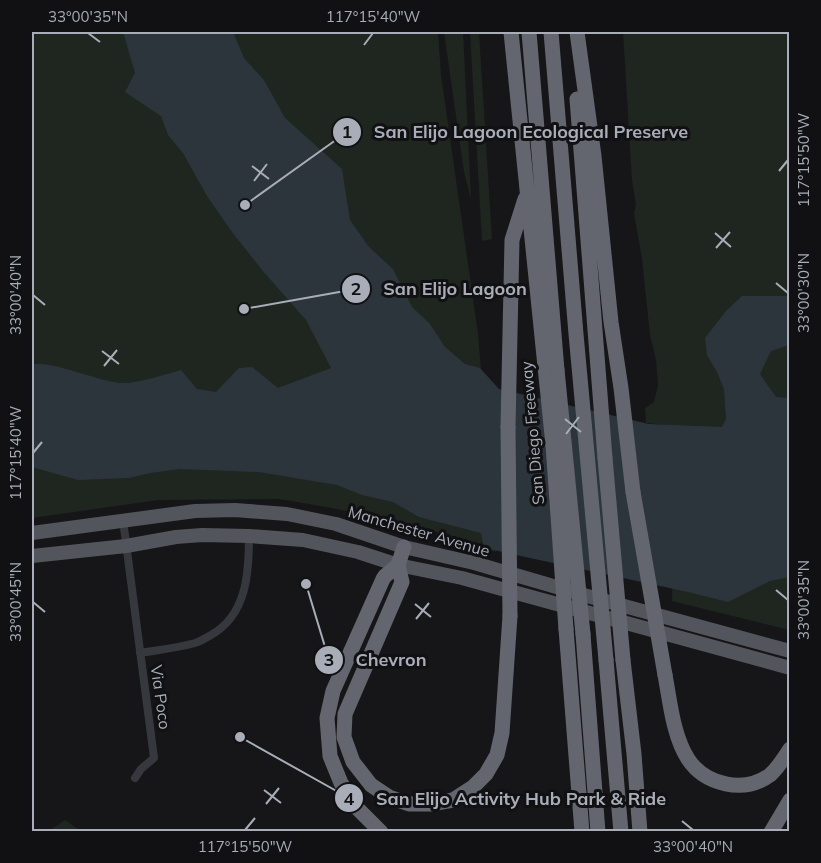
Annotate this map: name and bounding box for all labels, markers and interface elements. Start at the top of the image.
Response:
text: 33°00'35"N [48,7,128,26]
text: 117°15'40"W [326,7,421,26]
text: 117°15'50"W [794,112,813,207]
callout: San Elijo Lagoon Ecological Preserve [332,114,700,150]
text: 1 [342,120,352,143]
text: San Elijo Lagoon Ecological Preserve [374,120,688,143]
text: 33°00'30"N [794,253,813,333]
text: 33°00'40"N [6,255,25,335]
callout: San Elijo Lagoon [341,271,538,307]
text: 2 [351,277,361,300]
text: San Elijo Lagoon [383,277,527,300]
street label: San Diego Freeway [516,360,548,506]
text: 117°15'40"W [6,405,25,500]
street label: Manchester Avenue [346,501,492,561]
text: 33°00'35"N [794,560,813,640]
text: 33°00'45"N [6,562,25,642]
callout: Chevron [314,642,439,678]
text: 3 [324,648,334,671]
text: Chevron [355,648,427,671]
street label: Via Poco [147,664,175,730]
callout: San Elijo Activity Hub Park & Ride [334,780,678,816]
text: 4 [344,787,355,810]
text: San Elijo Activity Hub Park & Ride [376,787,666,810]
text: 117°15'50"W [198,837,293,856]
text: 33°00'40"N [653,837,733,856]

